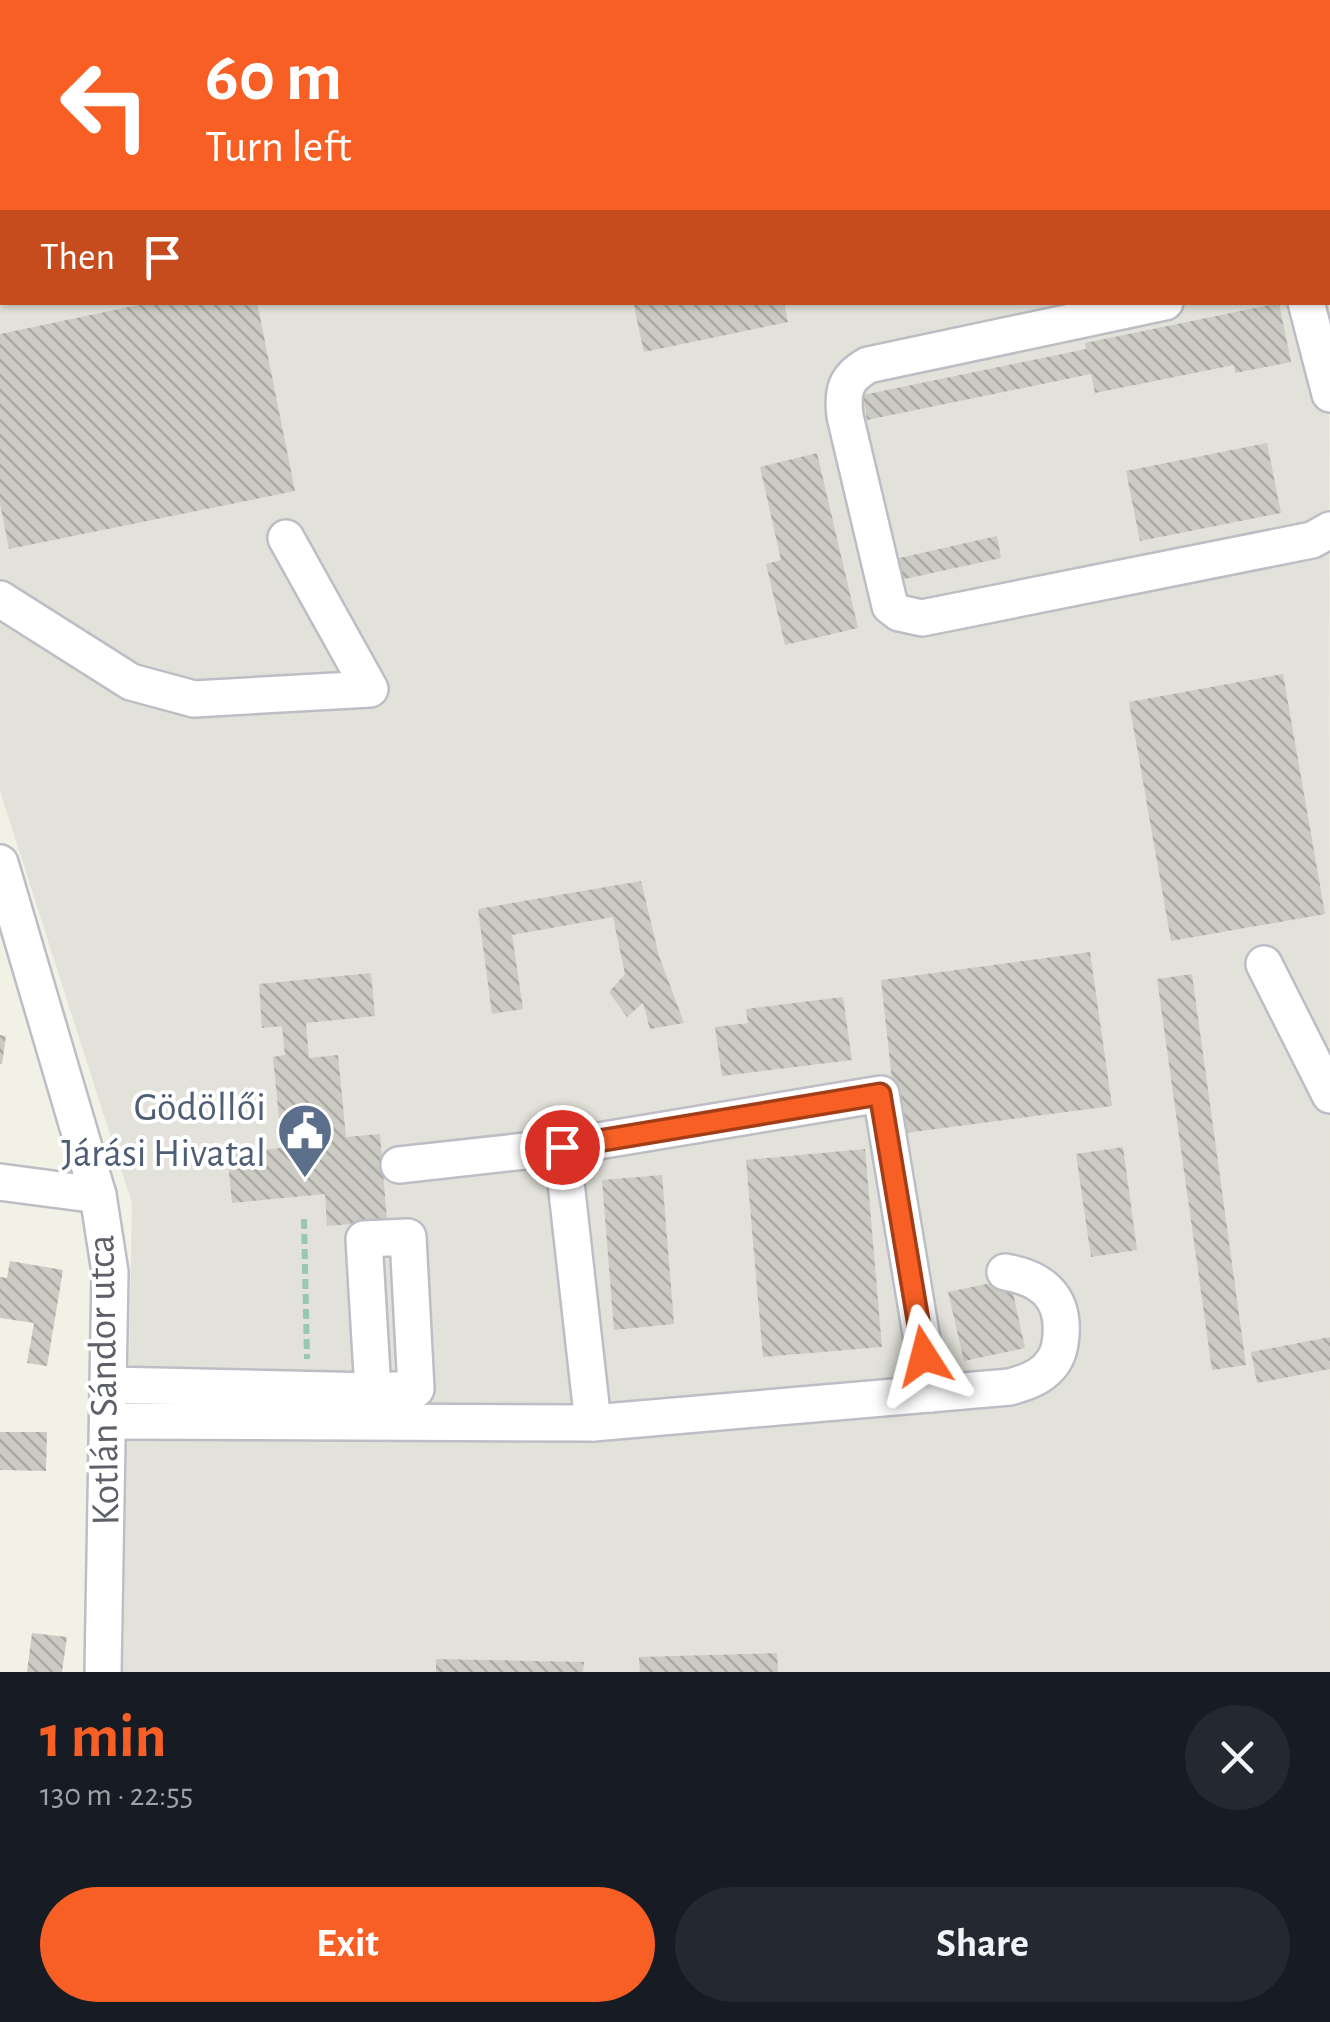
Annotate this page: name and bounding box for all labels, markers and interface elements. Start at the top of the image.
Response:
icon: left [40,40,170,170]
text: 60 m [205,43,342,113]
text: Turn left [205,125,352,170]
icon: arrive [135,230,190,285]
text: Then [40,239,115,277]
place label: Gödöllői Járási Hivatal [61,1088,266,1174]
public building icon: Gödöllői Járási Hivatal [275,1101,335,1180]
pin [520,1105,605,1190]
icon: arrive [535,1120,590,1175]
street label: Kotlán Sándor utca [81,1234,127,1526]
position arrow [872,1304,976,1408]
button: close [1185,1705,1290,1810]
text: 1 min [40,1708,166,1768]
text: 130 m · 22:55 [40,1779,193,1811]
button: Exit [40,1887,655,2002]
button: Share [675,1887,1290,2002]

